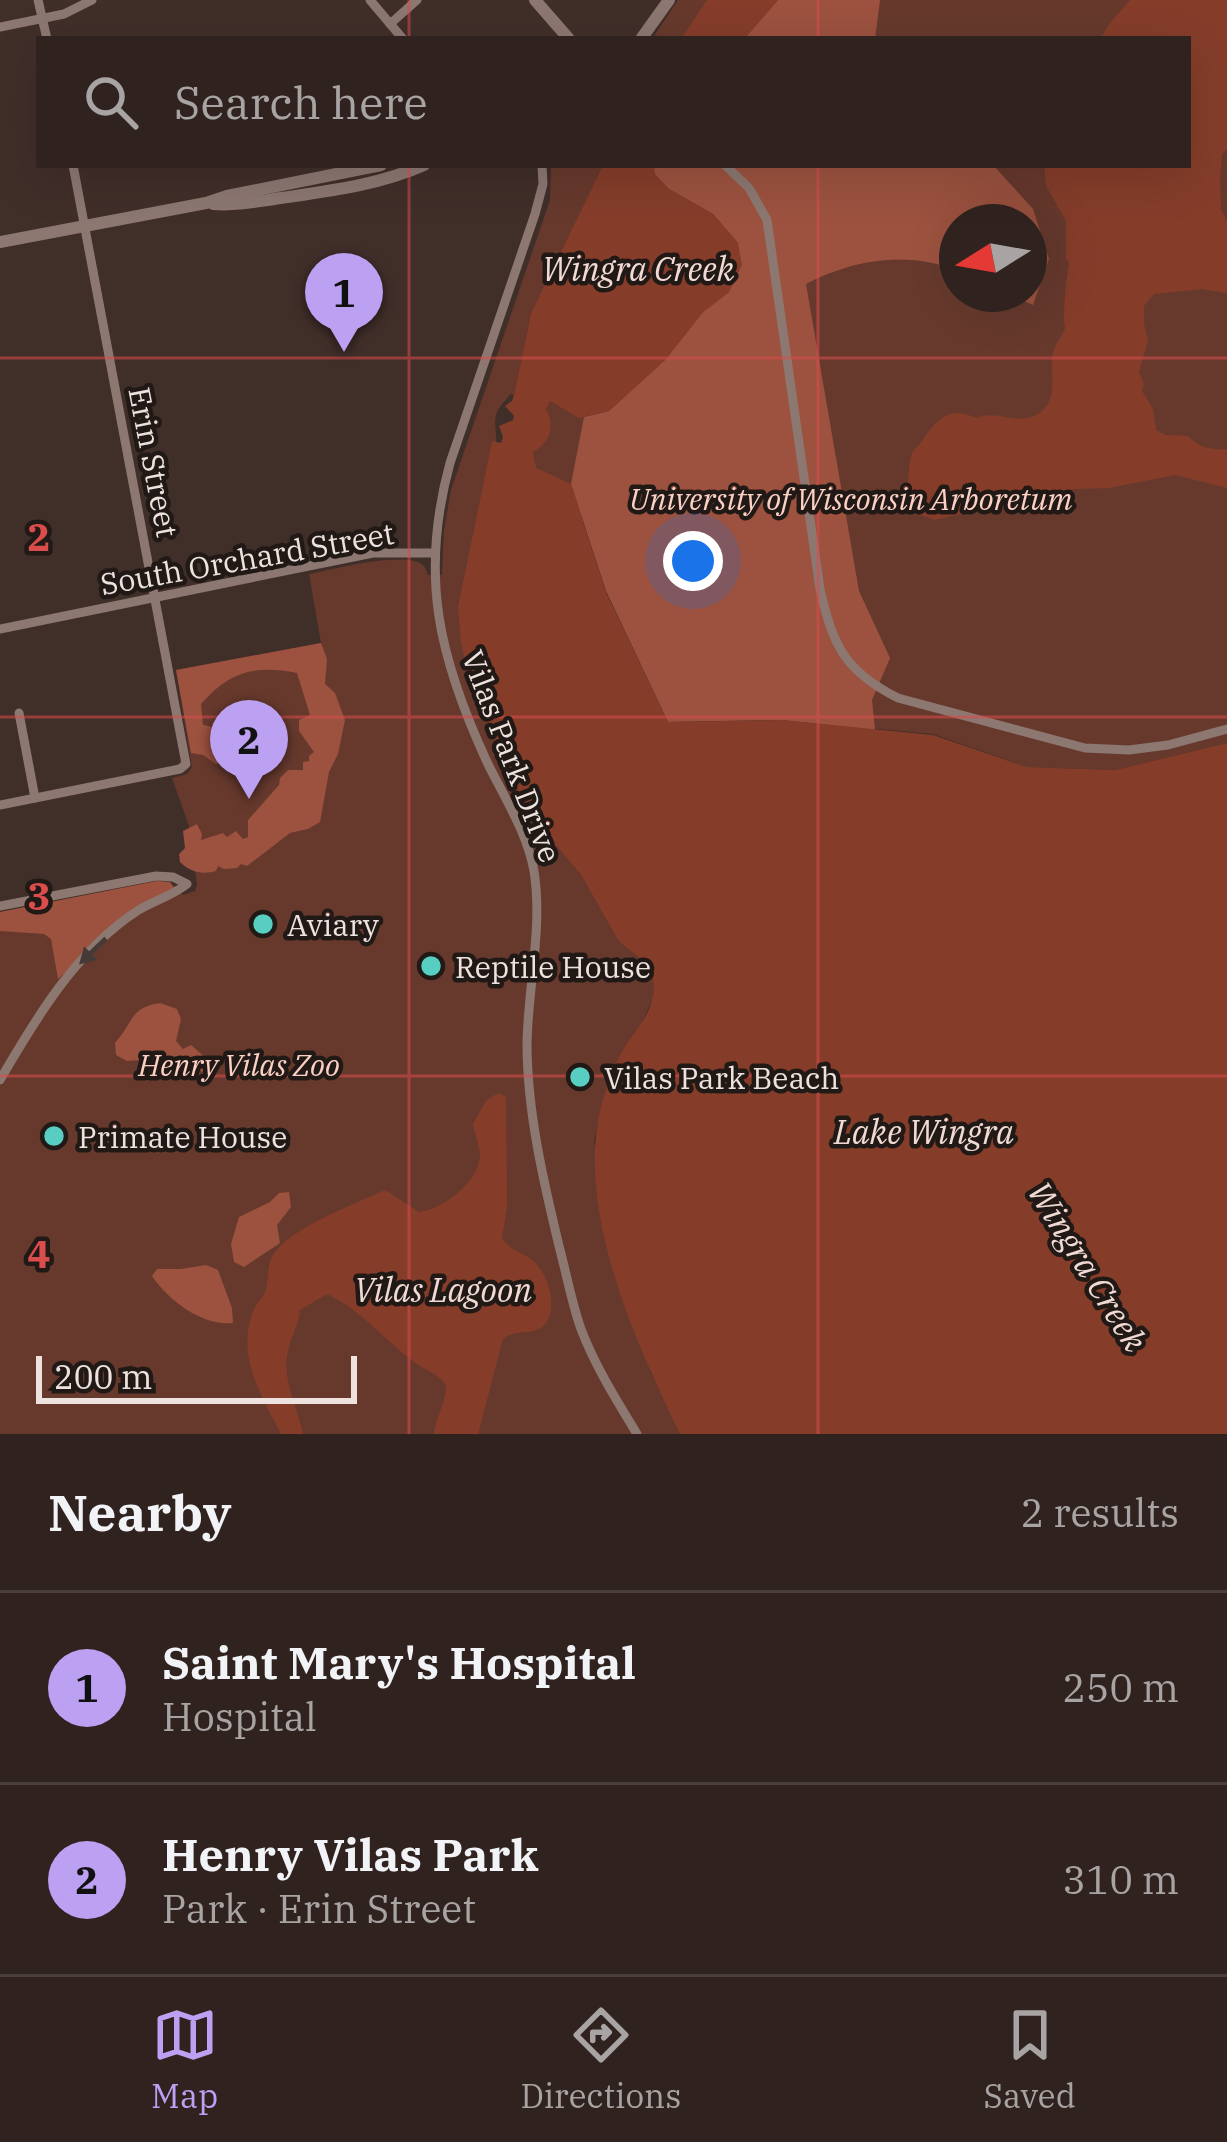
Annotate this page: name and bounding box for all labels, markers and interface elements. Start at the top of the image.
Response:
search box [36,36,1191,168]
icon: search [78,69,144,135]
text: Search here [174,73,428,131]
north arrow [939,204,1047,312]
water label: Wingra Creek [542,247,735,290]
pin: 1 [305,253,383,352]
street label: Erin Street [120,383,188,541]
park label: University of Wisconsin Arboretum [629,479,1073,518]
text: 2 [27,511,51,562]
street label: South Orchard Street [97,513,397,603]
your location [663,531,723,591]
street label: Vilas Park Drive [454,644,570,868]
pin: 2 [210,700,288,799]
text: 3 [27,870,51,921]
place label: Aviary [287,905,379,944]
marker: Aviary [250,911,276,937]
one-way arrow [78,936,107,964]
place label: Reptile House [455,947,651,986]
marker: Reptile House [418,953,444,979]
park label: Henry Vilas Zoo [137,1045,340,1084]
place label: Vilas Park Beach [604,1058,839,1097]
marker: Vilas Park Beach [567,1064,593,1090]
water label: Lake Wingra [833,1110,1014,1153]
place label: Primate House [78,1117,287,1156]
marker: Primate House [41,1123,67,1149]
water label: Wingra Creek [1019,1173,1158,1359]
text: 4 [27,1228,51,1279]
water label: Vilas Lagoon [354,1268,532,1311]
scale bar [36,1350,357,1403]
text: 200 m [54,1355,153,1398]
text: Nearby [48,1479,232,1545]
text: 2 results [1021,1487,1179,1538]
text: Saint Mary's Hospital [162,1633,636,1691]
text: 1 [75,1662,99,1713]
text: 250 m [1063,1662,1179,1713]
text: Hospital [162,1691,317,1742]
text: Henry Vilas Park [162,1825,538,1883]
text: 2 [75,1854,99,1905]
text: 310 m [1063,1854,1179,1905]
text: Park · Erin Street [162,1883,476,1934]
tab: Map [151,2002,218,2117]
tab: Directions [520,2002,681,2117]
tab: Saved [983,2002,1076,2117]

